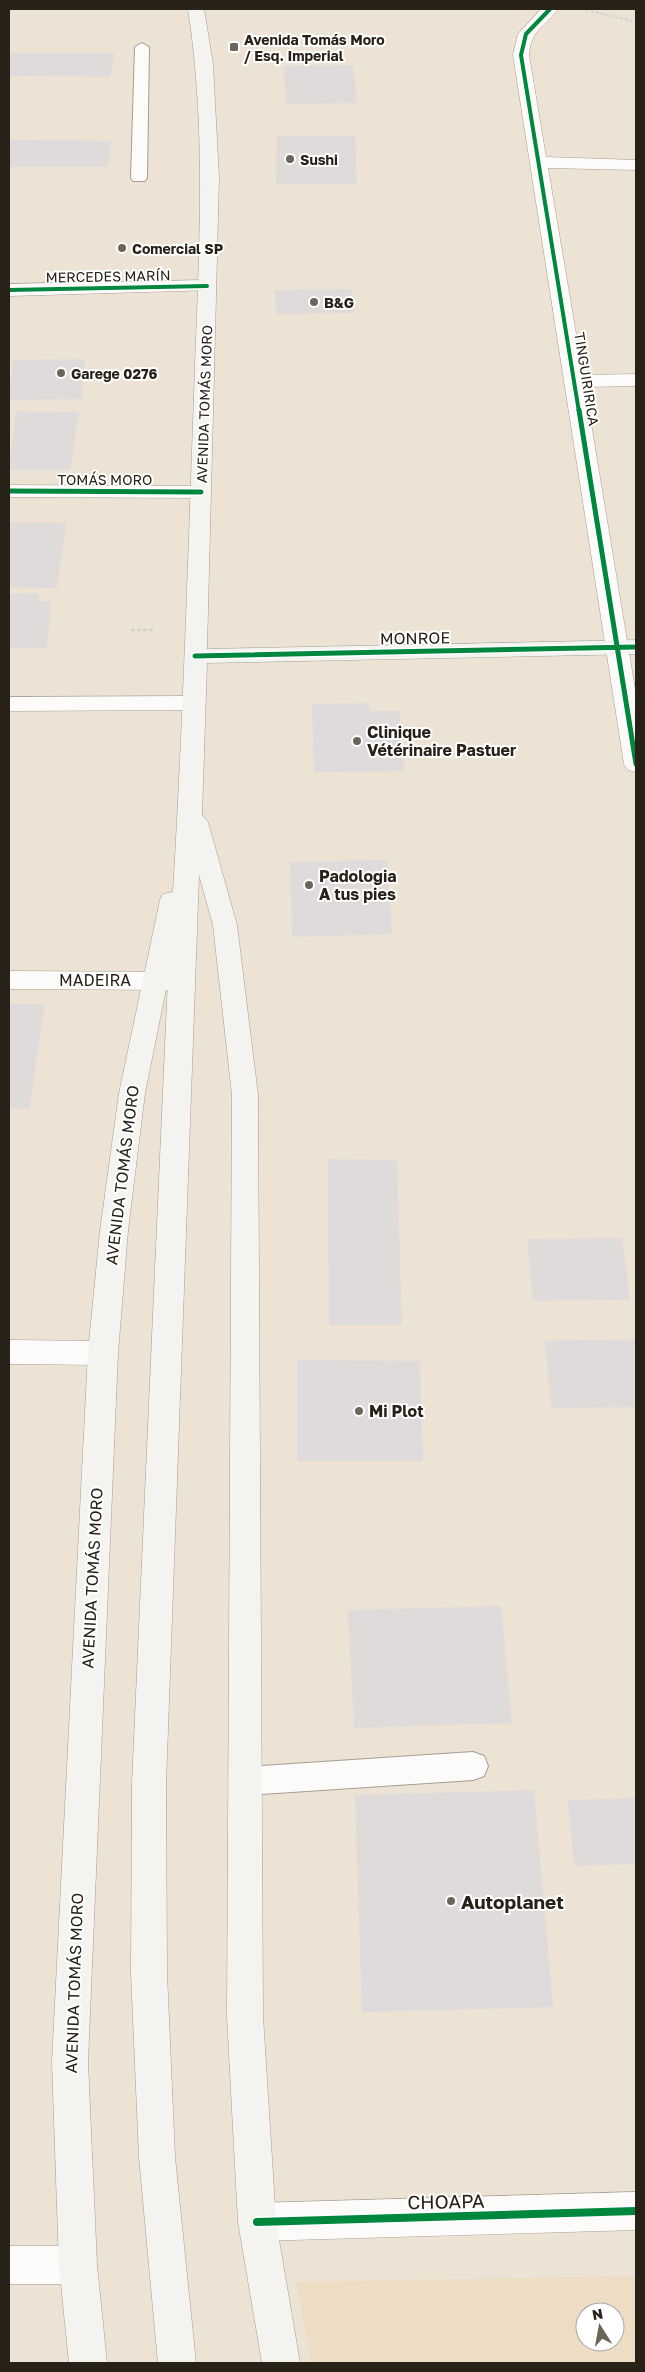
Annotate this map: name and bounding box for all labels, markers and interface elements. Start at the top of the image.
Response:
place label: Avenida Tomás Moro / Esq. Imperial [244,31,385,64]
marker: Avenida Tomás Moro / Esq. Imperial [228,41,240,53]
place label: Sushi [300,151,338,168]
marker: Sushi [284,153,296,165]
place label: Comercial SP [132,240,223,257]
marker: Comercial SP [116,242,128,254]
street label: MERCEDES MARÍN [45,266,171,286]
place label: B&G [324,294,354,311]
marker: B&G [308,296,320,308]
street label: AVENIDA TOMÁS MORO [193,325,215,483]
street label: TINGUIRIRICA [571,331,603,428]
place label: Garege 0276 [71,365,158,382]
marker: Garege 0276 [55,367,67,379]
street label: TOMÁS MORO [58,471,152,488]
street label: MONROE [380,627,450,649]
place label: Clinique Vétérinaire Pastuer [367,722,516,760]
marker: Clinique Vétérinaire Pastuer [351,735,363,747]
place label: Padologia A tus pies [319,866,397,904]
marker: Padologia A tus pies [303,879,315,891]
street label: MADEIRA [59,970,131,990]
street label: AVENIDA TOMÁS MORO [101,1084,143,1266]
place label: Mi Plot [369,1401,424,1421]
marker: Mi Plot [353,1405,365,1417]
street label: AVENIDA TOMÁS MORO [77,1487,107,1669]
place label: Autoplanet [461,1890,564,1913]
street label: AVENIDA TOMÁS MORO [61,1892,87,2074]
marker: Autoplanet [445,1895,457,1907]
street label: CHOAPA [407,2189,485,2213]
north arrow [575,2302,625,2352]
text: N [591,2304,604,2323]

